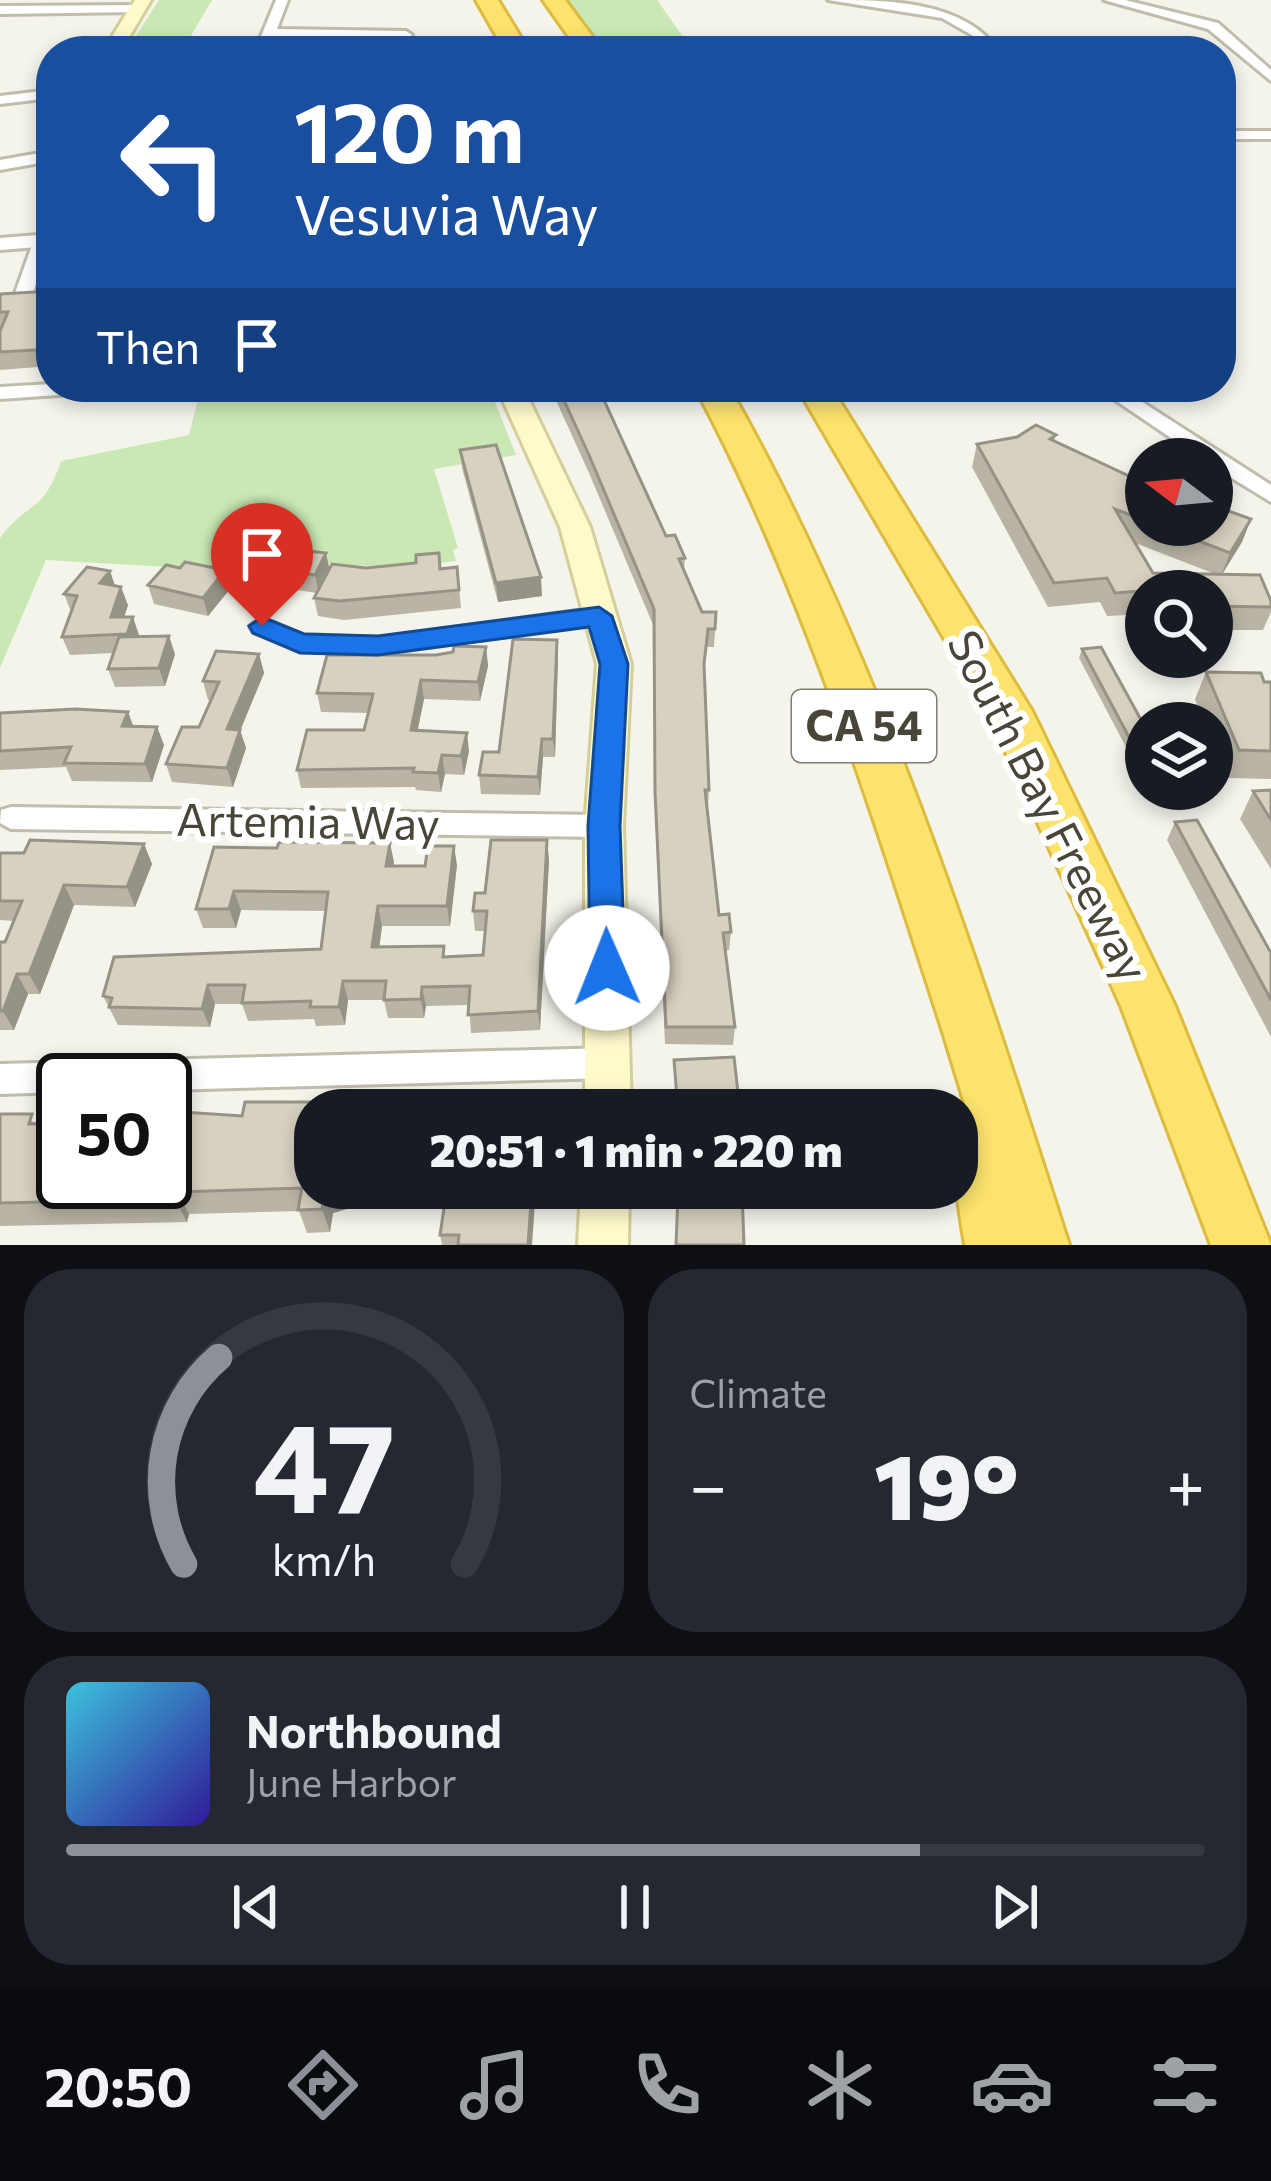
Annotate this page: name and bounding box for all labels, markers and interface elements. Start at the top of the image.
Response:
text: 120 m [294,78,524,180]
icon: left [96,84,252,240]
text: Vesuvia Way [294,180,598,246]
icon: arrive [224,312,290,378]
text: Then [96,318,200,373]
north arrow [1125,438,1233,546]
map controls [1125,438,1233,810]
pin [211,503,313,626]
icon: arrive [229,521,295,587]
button: search [1125,570,1233,678]
street label: South Bay Freeway [938,620,1162,989]
road number: CA 54 [792,690,936,762]
button: layers [1125,702,1233,810]
street label: Artemia Way [176,790,440,849]
position arrow [544,905,670,1031]
speed limit sign: 50 [36,1053,192,1209]
text: 20:51 · 1 min · 220 m [429,1121,843,1176]
text: Climate [690,1368,827,1416]
text: 47 [252,1386,395,1539]
text: 19° [874,1428,1019,1539]
text: − [690,1443,727,1524]
text: + [1166,1443,1205,1524]
text: km/h [272,1531,376,1584]
text: Northbound [246,1702,502,1757]
text: June Harbor [246,1757,457,1805]
icon: previous [223,1874,289,1940]
icon: pause [602,1874,668,1940]
icon: next [982,1874,1048,1940]
icon: directions [281,2043,365,2127]
icon: music [453,2043,537,2127]
icon: phone [625,2043,709,2127]
icon: climate [798,2043,882,2127]
icon: car [970,2043,1054,2127]
icon: filters [1143,2043,1227,2127]
text: 20:50 [44,2052,192,2118]

